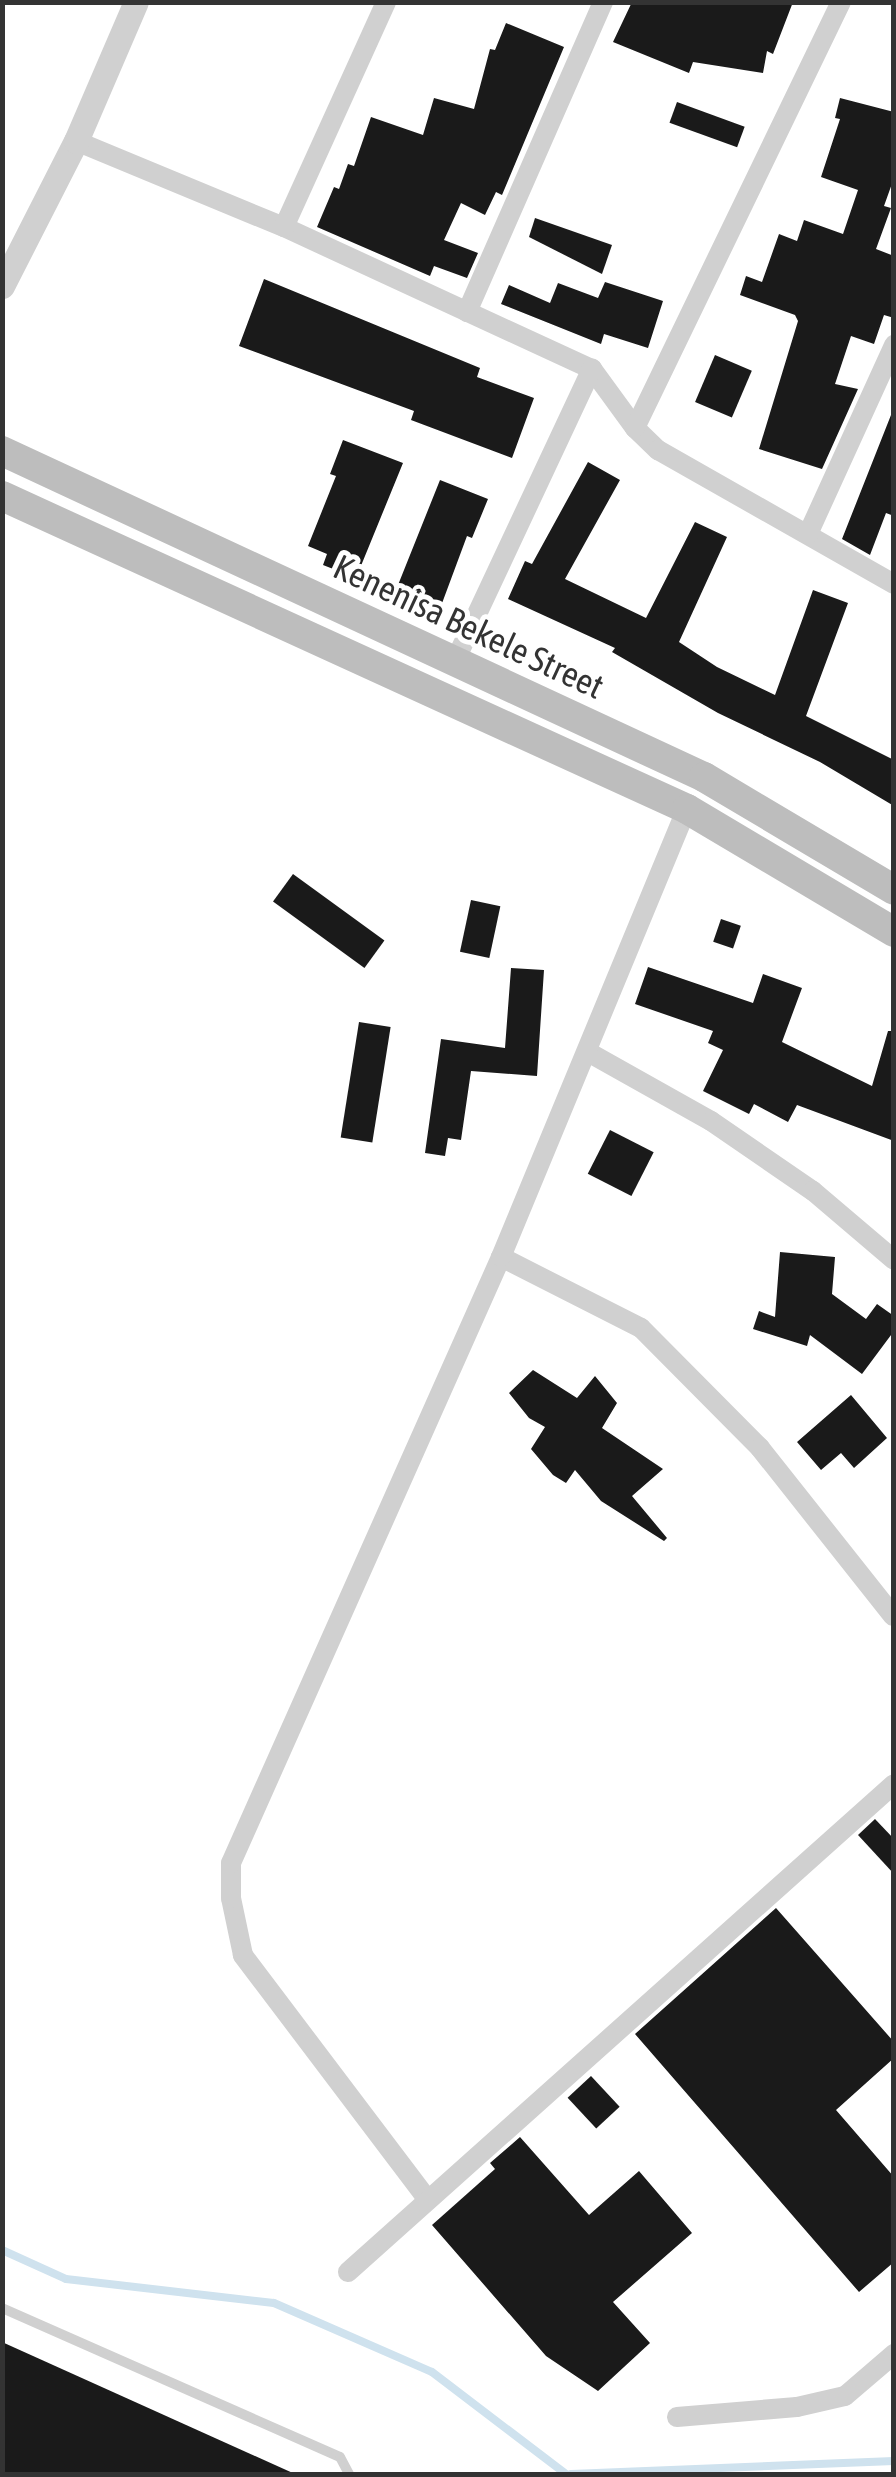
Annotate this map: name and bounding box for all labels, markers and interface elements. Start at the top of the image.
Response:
street label: Kenenisa Bekele Street [327,545,611,707]

